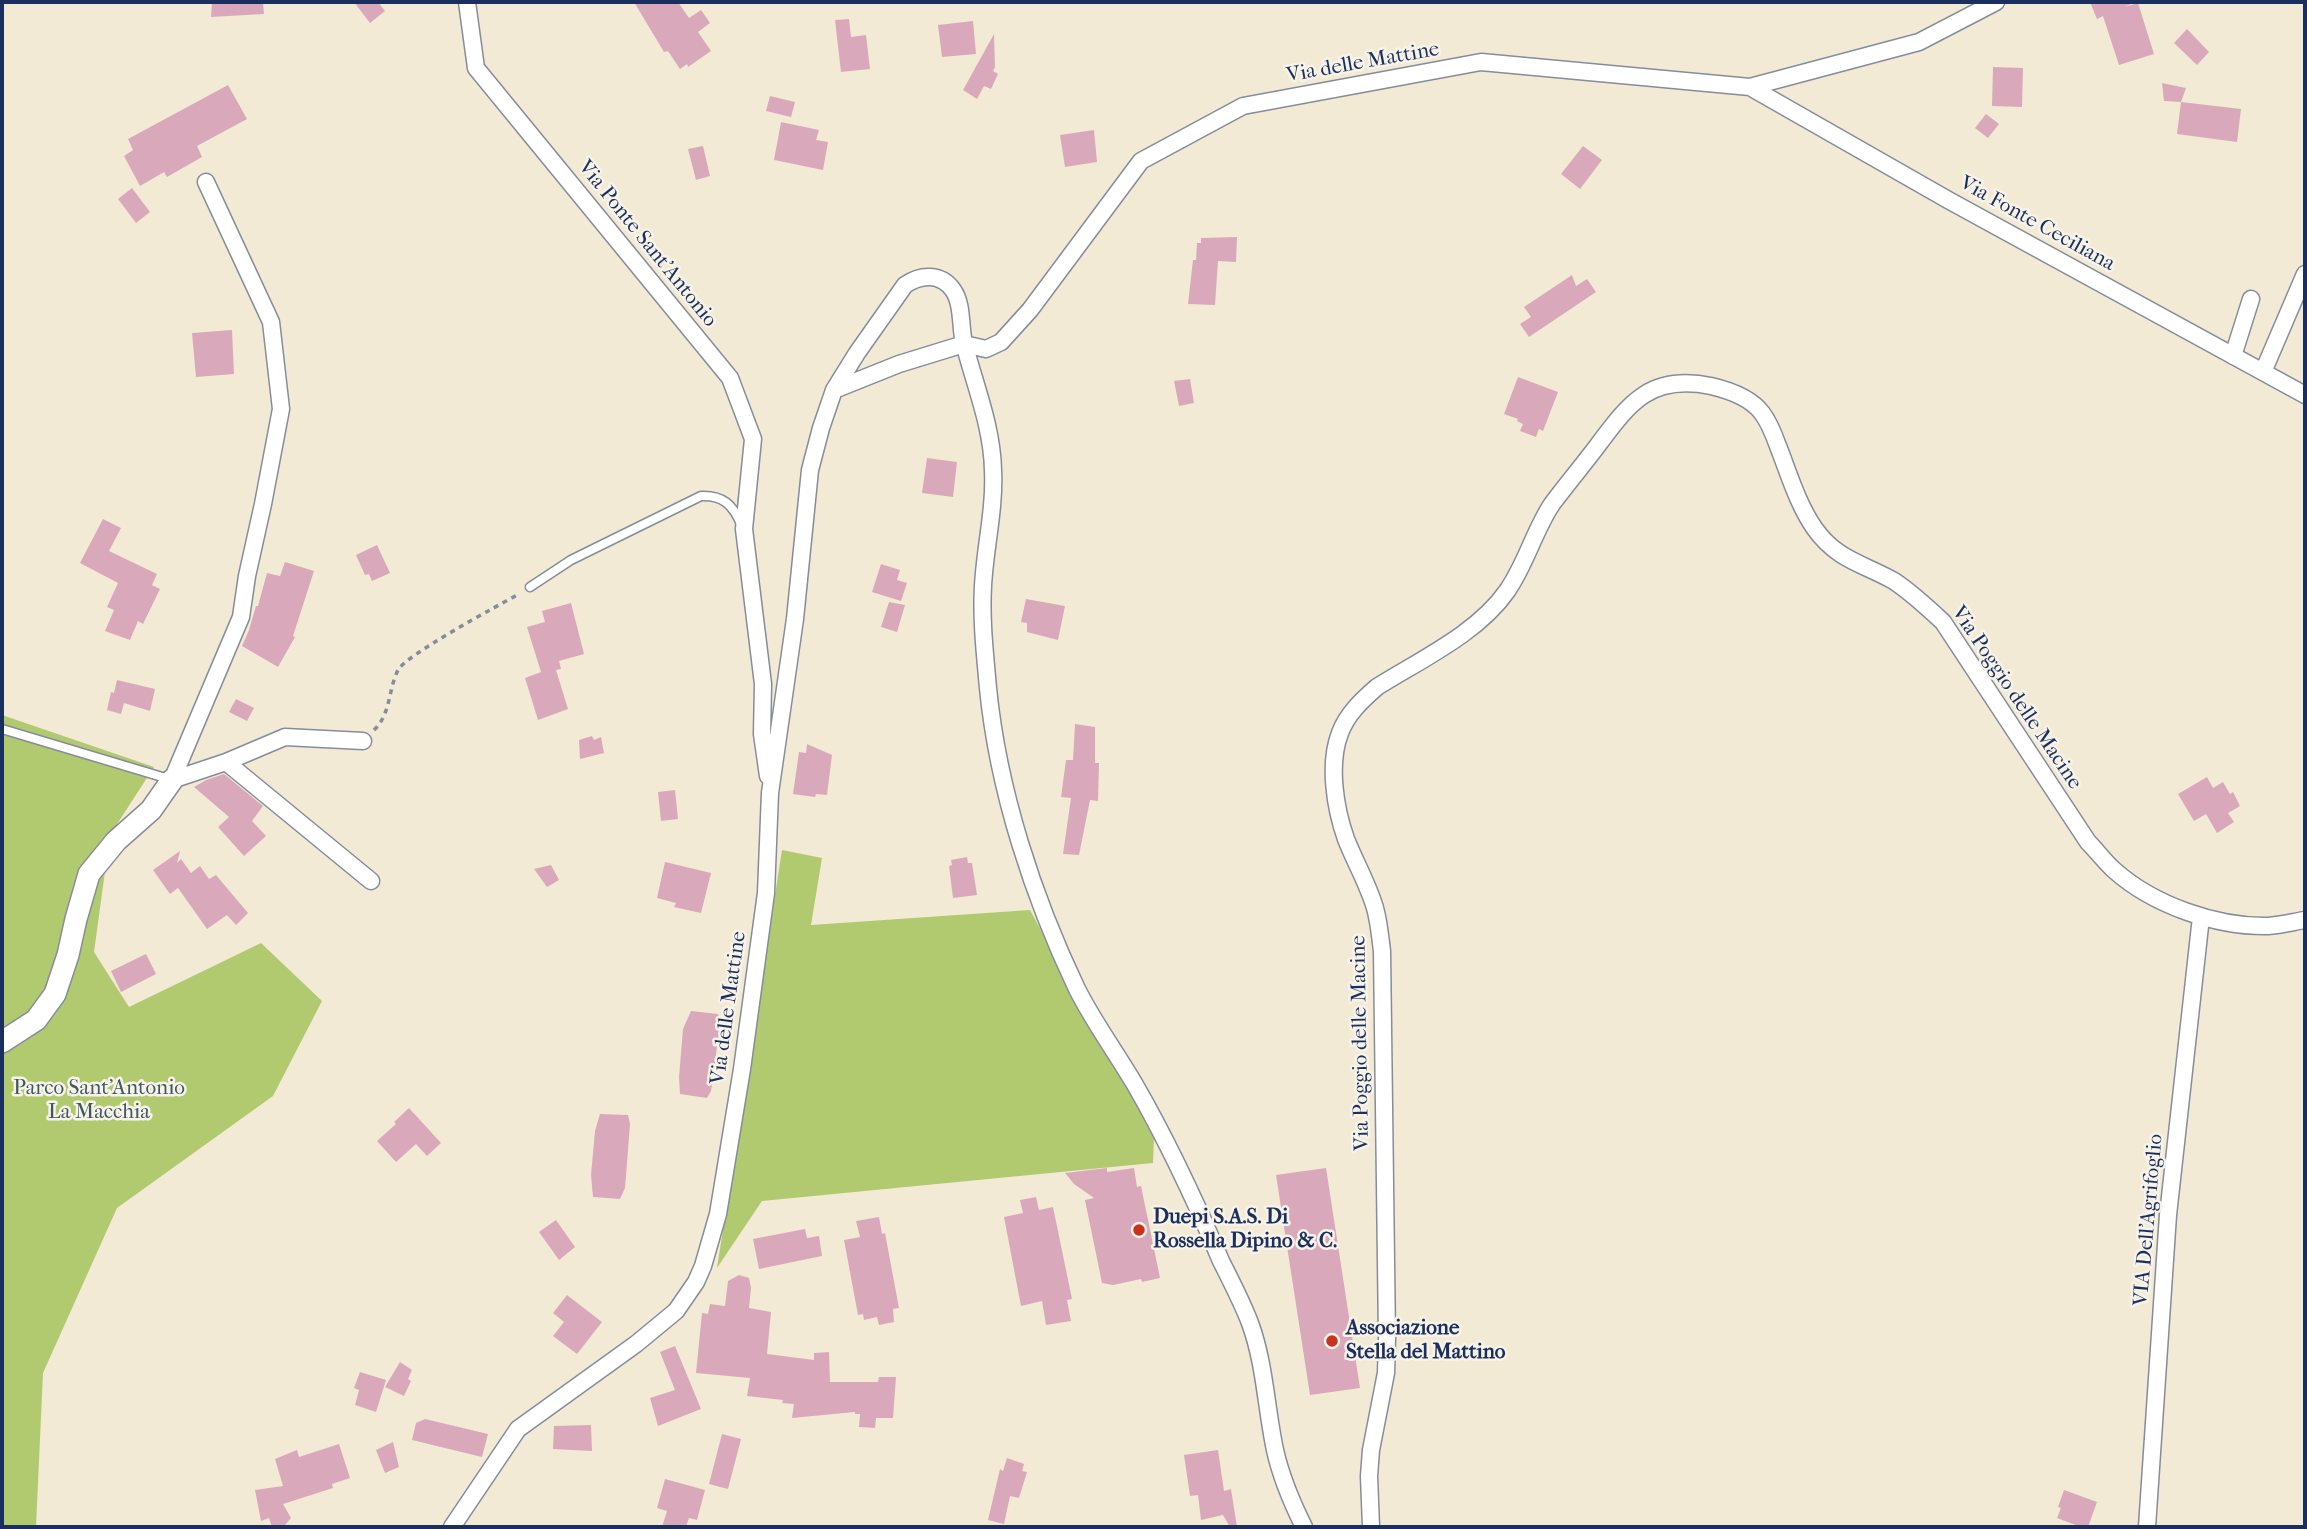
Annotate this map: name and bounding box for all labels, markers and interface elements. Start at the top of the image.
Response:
street label: Via delle Mattine [1285,37,1441,89]
street label: Via Ponte Sant'Antonio [572,155,722,333]
street label: Via Fonte Ceciliana [1955,171,2119,277]
street label: Via Poggio delle Macine [1945,602,2087,794]
street label: Via delle Mattine [706,930,752,1086]
street label: Via Poggio delle Macine [1347,935,1375,1151]
park label: Parco Sant'Antonio La Macchia [13,1076,185,1126]
street label: VIA Dell'Agrifoglio [2129,1133,2169,1307]
place label: Duepi S.A.S. Di Rossella Dipino & C. [1153,1205,1337,1255]
marker: Duepi S.A.S. Di Rossella Dipino & C. [1131,1222,1147,1238]
place label: Associazione Stella del Mattino [1346,1316,1505,1366]
marker: Associazione Stella del Mattino [1324,1333,1340,1349]

